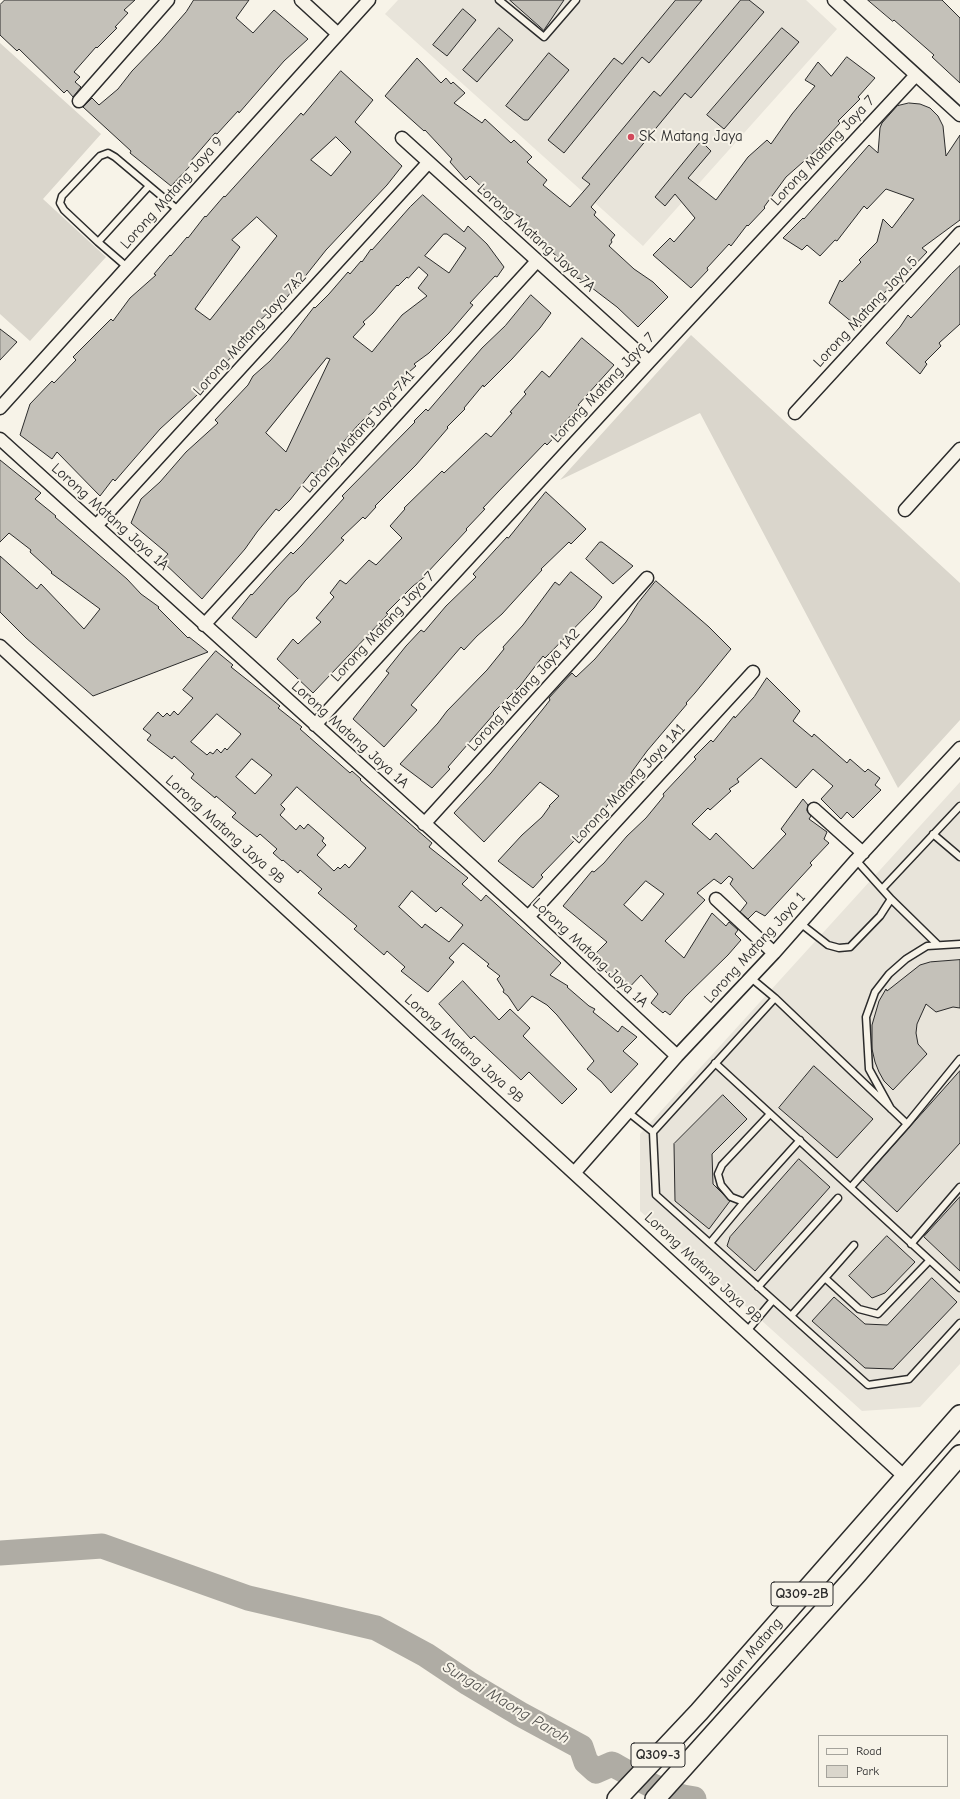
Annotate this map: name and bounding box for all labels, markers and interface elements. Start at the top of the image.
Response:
street label: Lorong Matang Jaya 7 [767,92,879,210]
place label: SK Matang Jaya [639,128,743,146]
marker: SK Matang Jaya [626,132,636,142]
street label: Lorong Matang Jaya 9 [117,133,227,253]
street label: Lorong Matang Jaya 7A [473,180,599,296]
street label: Lorong Matang Jaya 5 [810,253,922,371]
street label: Lorong Matang Jaya 7A2 [190,268,310,400]
street label: Lorong Matang Jaya 7 [547,329,659,447]
street label: Lorong Matang Jaya 7A1 [299,367,419,497]
street label: Lorong Matang Jaya 1A [48,460,172,574]
street label: Lorong Matang Jaya 7 [327,568,439,686]
street label: Lorong Matang Jaya 1A2 [464,625,584,755]
street label: Lorong Matang Jaya 1A [288,678,412,792]
street label: Lorong Matang Jaya 1A1 [569,720,689,848]
street label: Lorong Matang Jaya 9B [162,772,288,888]
street label: Lorong Matang Jaya 1 [700,889,810,1007]
street label: Lorong Matang Jaya 1A [528,895,652,1011]
street label: Lorong Matang Jaya 9B [401,991,527,1107]
street label: Lorong Matang Jaya 9B [640,1209,766,1327]
road number: Q309-2B [771,1582,833,1606]
street label: Jalan Matang [716,1614,786,1692]
water label: Sungai Maong Paroh [439,1658,573,1748]
legend [818,1735,948,1787]
road number: Q309-3 [631,1743,685,1767]
text: Road [856,1744,882,1758]
text: Park [856,1764,879,1778]

